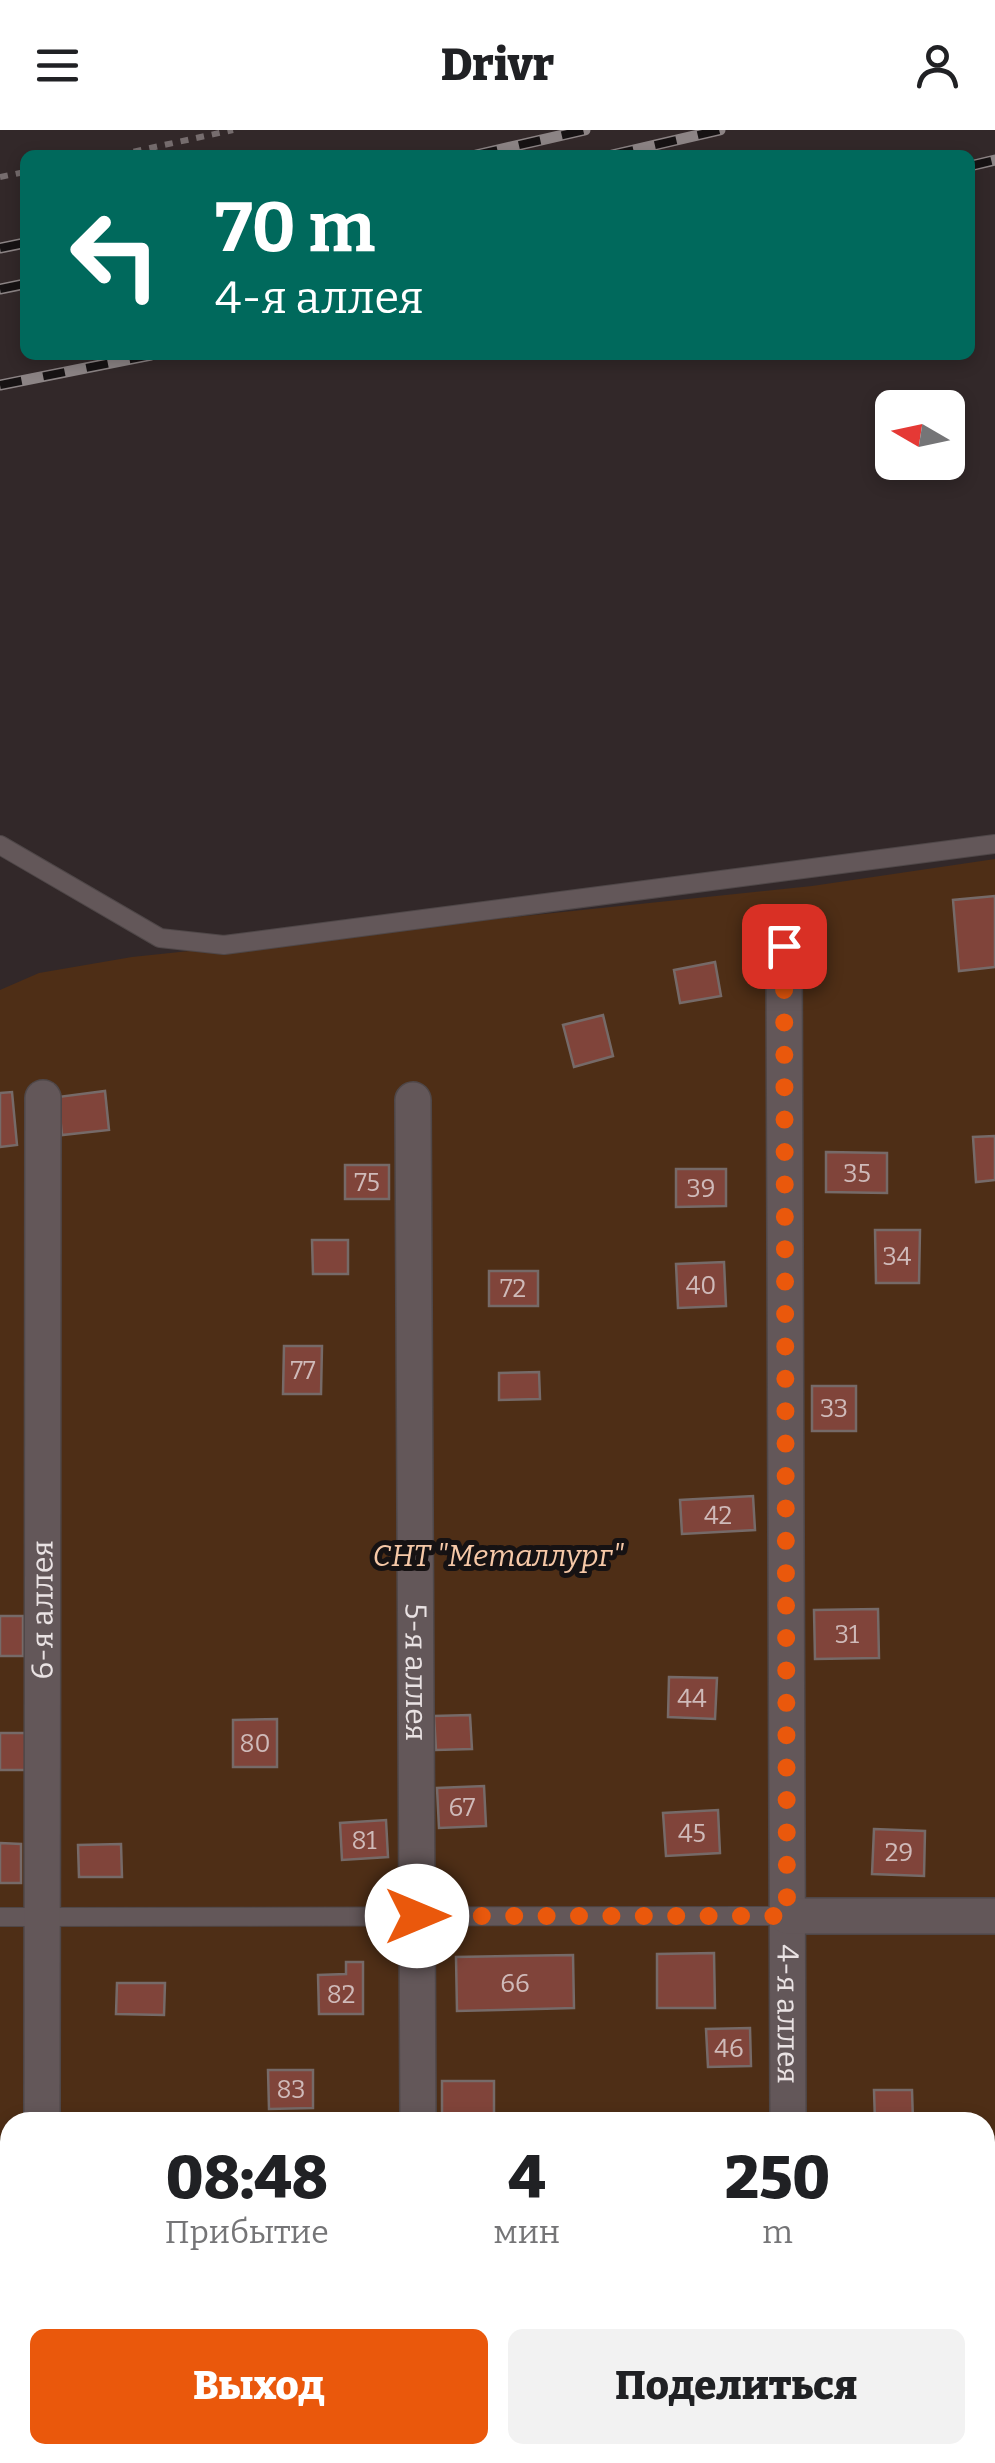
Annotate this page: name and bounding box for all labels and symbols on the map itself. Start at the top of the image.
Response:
north arrow [875,390,965,480]
pin [742,904,827,989]
house number: 35 [843,1159,871,1189]
house number: 75 [354,1168,380,1198]
house number: 39 [687,1174,715,1204]
house number: 34 [883,1242,912,1272]
house number: 40 [686,1271,716,1301]
house number: 72 [500,1274,526,1304]
house number: 77 [290,1356,316,1386]
house number: 33 [820,1394,848,1424]
house number: 42 [704,1501,732,1531]
park label: СНТ "Металлург" [372,1538,624,1574]
street label: 6-я аллея [24,1540,61,1680]
street label: 5-я аллея [397,1603,434,1741]
house number: 31 [835,1620,859,1650]
house number: 44 [677,1684,707,1714]
house number: 80 [239,1729,271,1759]
house number: 67 [449,1793,476,1823]
house number: 45 [678,1819,706,1849]
house number: 81 [351,1826,377,1856]
house number: 29 [885,1838,913,1868]
position arrow [365,1864,469,1968]
street label: 4-я аллея [769,1944,806,2084]
house number: 66 [500,1969,530,1999]
house number: 82 [327,1980,355,2010]
house number: 46 [714,2034,744,2064]
house number: 83 [277,2075,305,2105]

